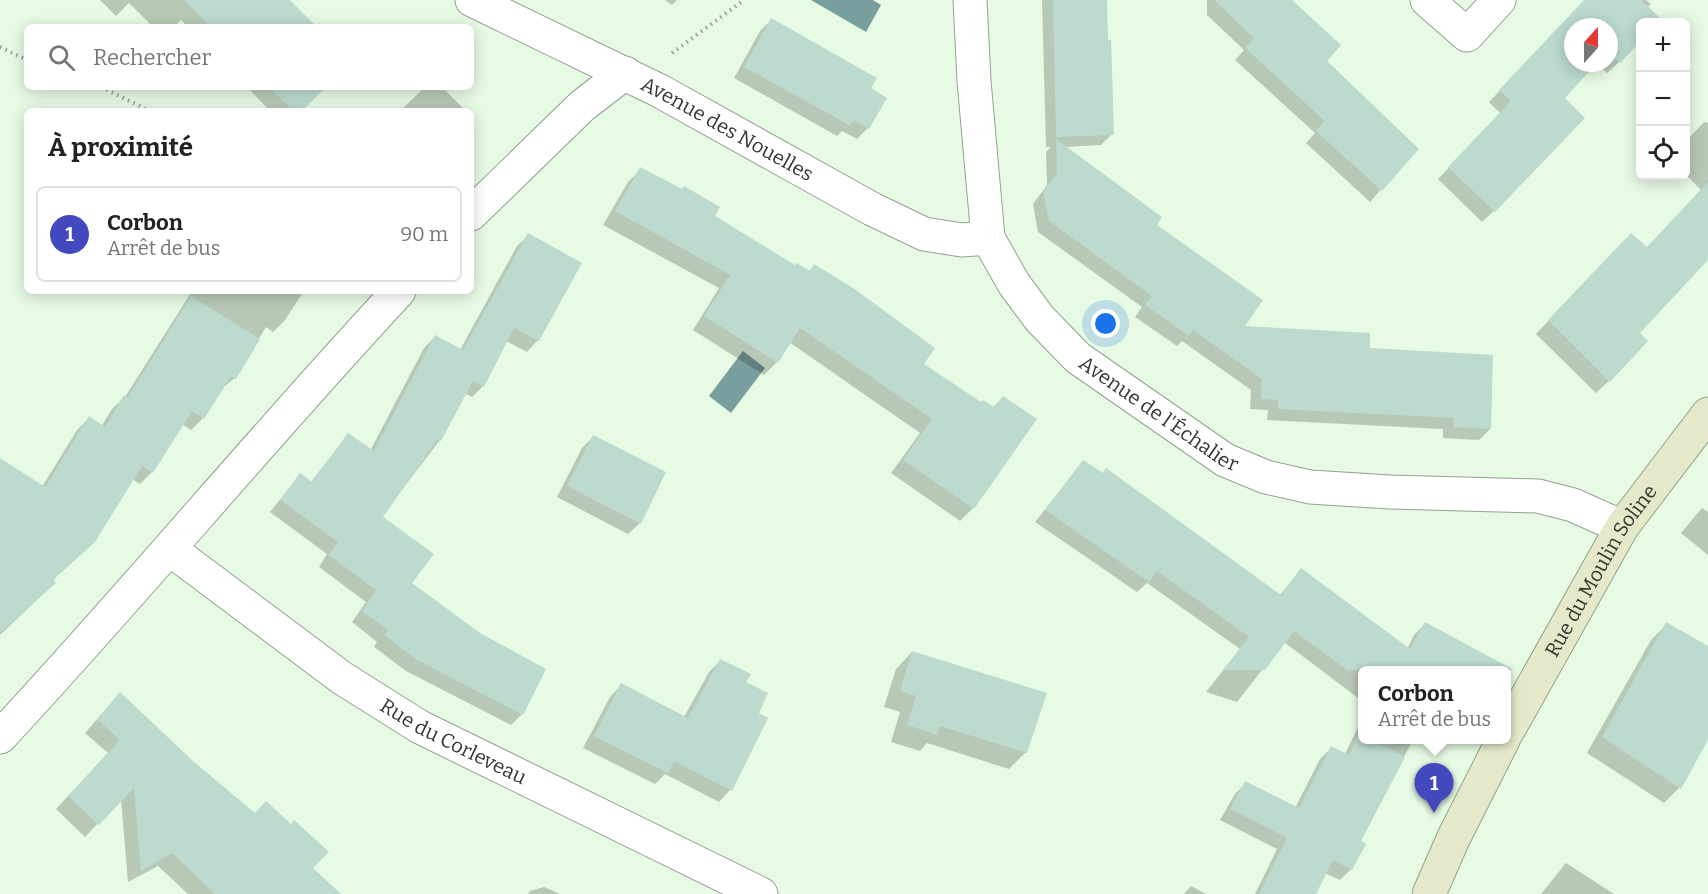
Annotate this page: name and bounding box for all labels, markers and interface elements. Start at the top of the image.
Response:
north arrow [1564,18,1618,72]
map controls [1636,18,1690,180]
button: + [1636,18,1690,72]
search box [24,24,474,90]
icon: search [45,41,78,74]
text: Rechercher [93,44,211,71]
street label: Avenue des Nouelles [637,72,818,186]
button: − [1636,72,1690,126]
button: locate [1636,126,1690,180]
text: À proximité [48,132,193,163]
text: Corbon [107,209,183,236]
text: 1 [65,222,74,246]
text: 90 m [400,222,448,246]
text: Arrêt de bus [107,236,220,260]
your location [1091,309,1120,338]
street label: Avenue de l'Échalier [1075,351,1242,476]
street label: Rue du Moulin Soline [1540,480,1662,661]
popup [1358,666,1511,744]
text: Corbon [1378,680,1454,707]
street label: Rue du Corleveau [376,693,530,789]
text: Arrêt de bus [1378,707,1491,731]
pin: 1 [1414,764,1454,813]

